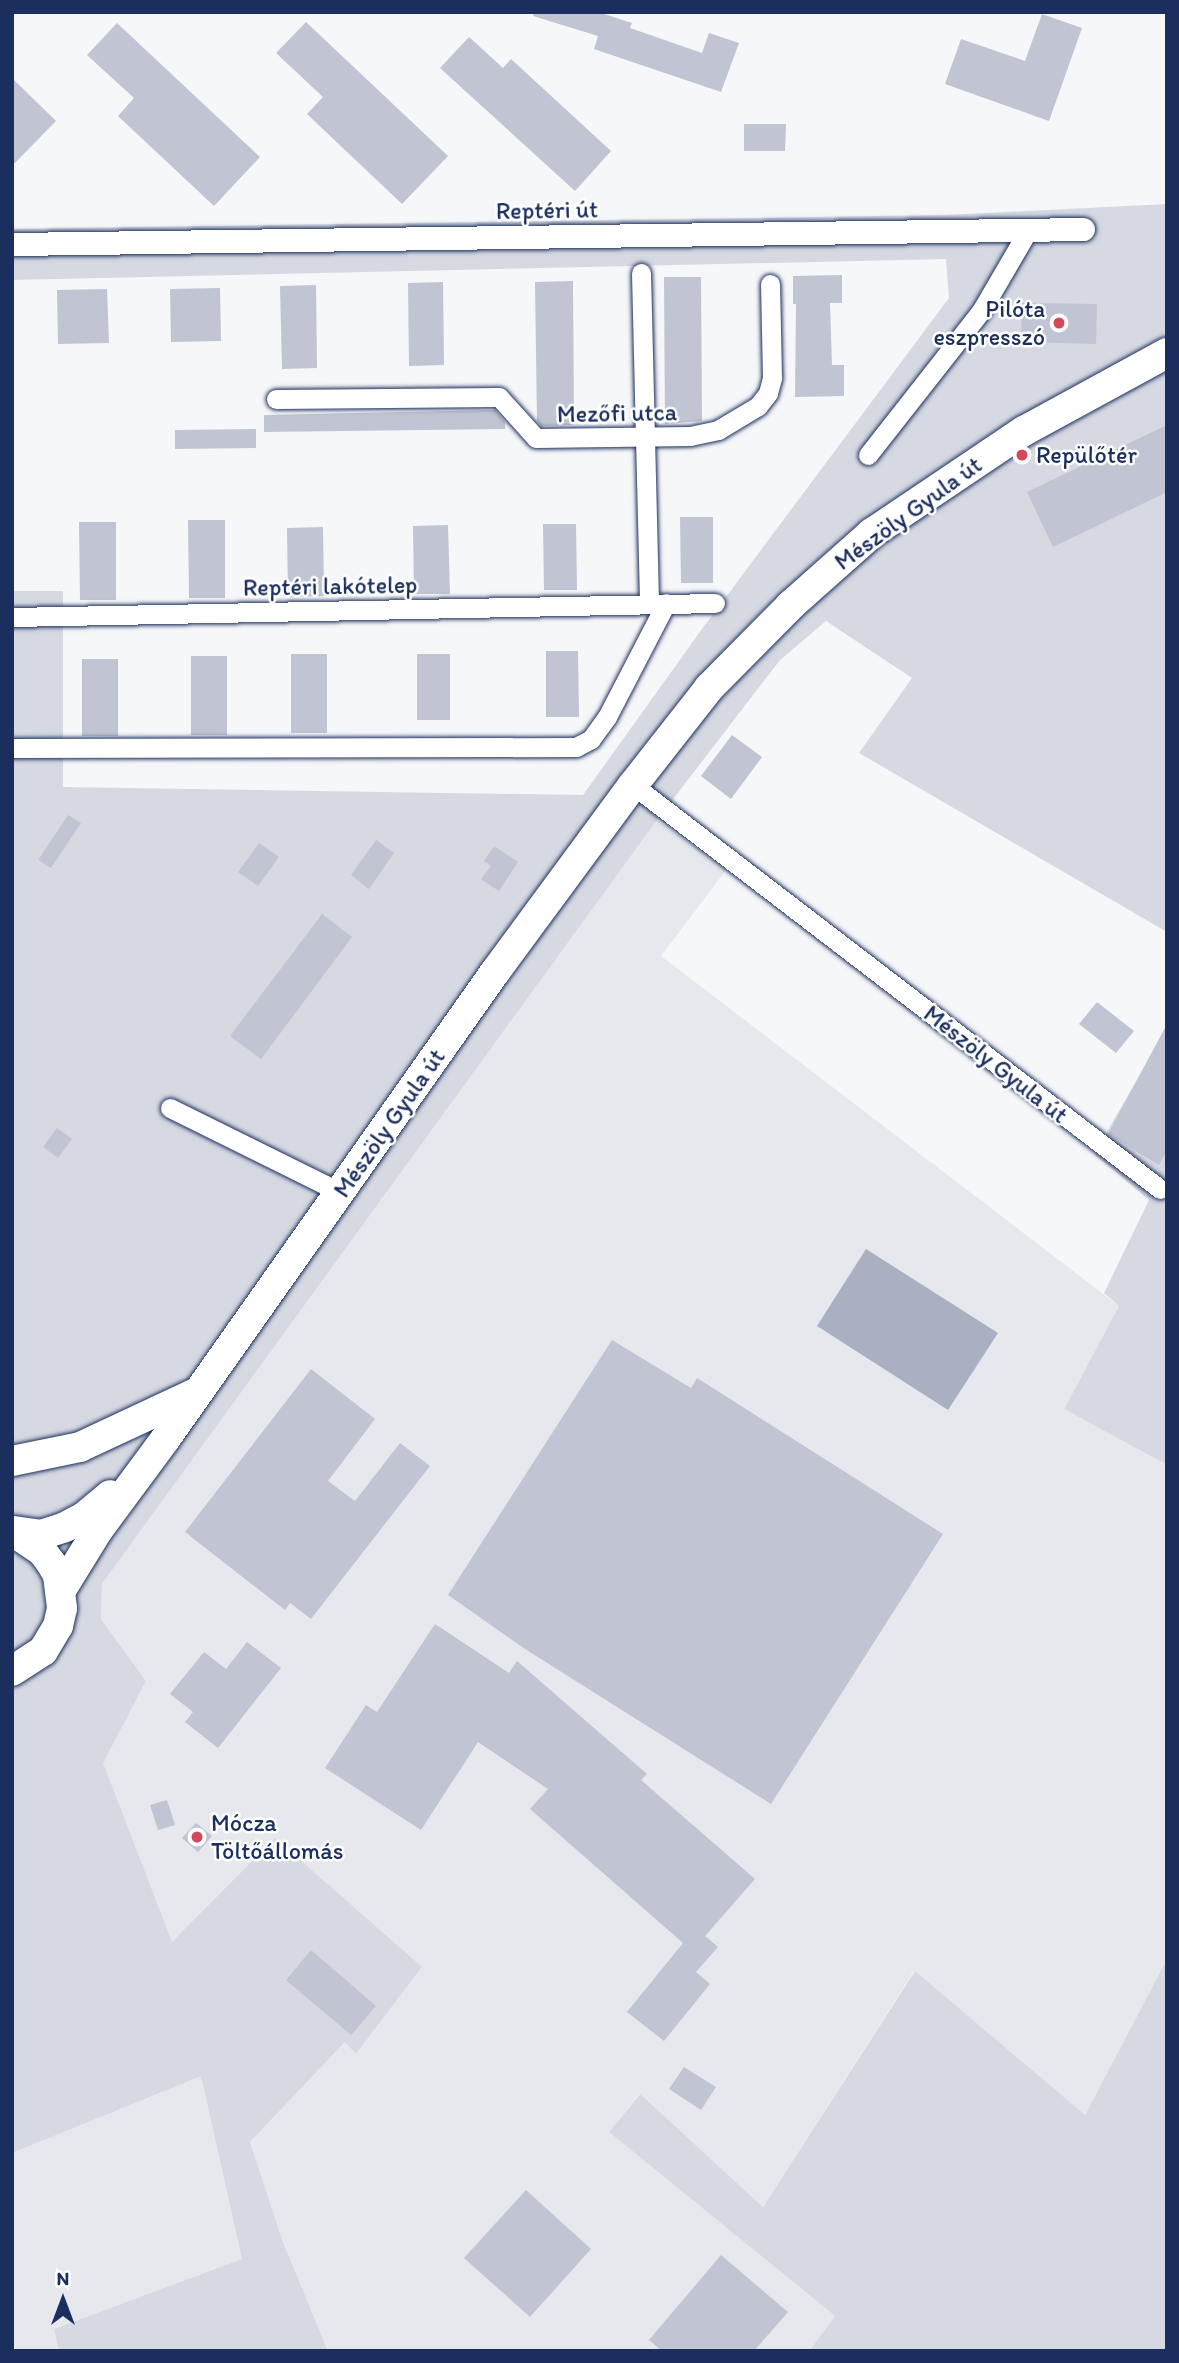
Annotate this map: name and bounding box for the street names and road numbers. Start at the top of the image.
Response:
street label: Reptéri út [496,195,598,225]
street label: Mezőfi utca [557,398,677,428]
street label: Mészöly Gyula út [829,450,987,576]
street label: Reptéri lakótelep [243,570,417,602]
street label: Mészöly Gyula út [918,999,1074,1129]
street label: Mészöly Gyula út [327,1043,451,1203]

